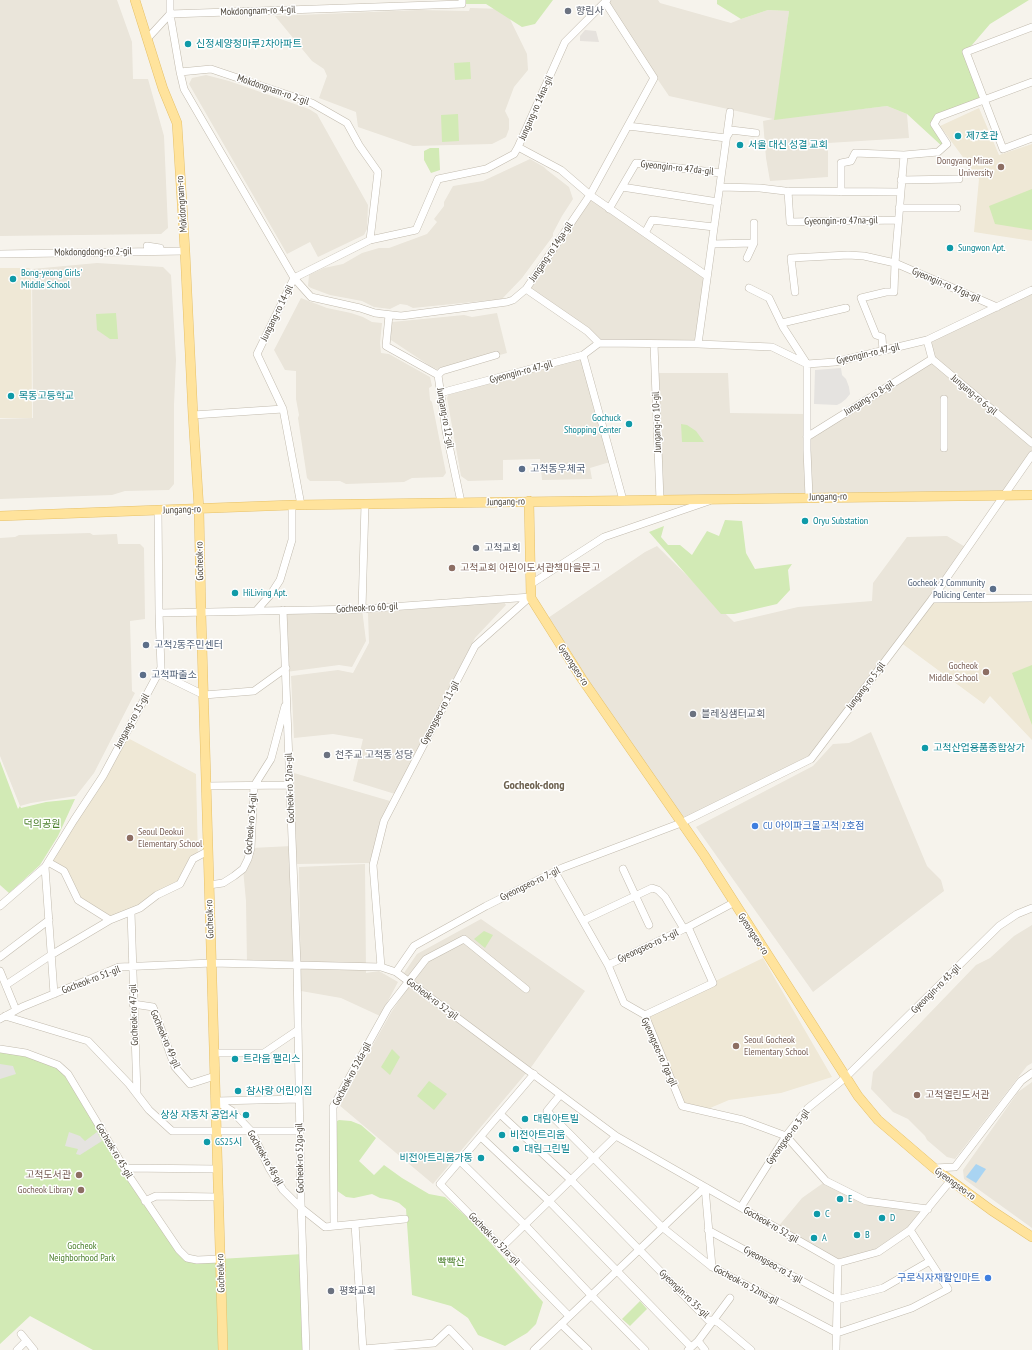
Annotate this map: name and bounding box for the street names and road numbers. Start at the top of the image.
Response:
street label: Mokdongnam-ro 4-gil [220,4,296,18]
street label: Mokdongnam-ro 2-gil [236,72,310,108]
street label: Jungang-ro 14na-gil [516,74,556,142]
street label: Gyeongin-ro 47da-gil [640,158,714,178]
street label: Mokdongnam-ro [174,175,190,233]
street label: Gyeongin-ro 47na-gil [804,214,878,228]
street label: Jungang-ro 14ga-gil [527,220,575,284]
street label: Mokdongdong-ro 2-gil [54,245,132,259]
street label: Gyeongin-ro 47ga-gil [910,265,982,305]
street label: Jungang-ro 14-gil [258,283,296,343]
street label: Gyeongin-ro 47-gil [835,341,901,367]
street label: Gyeongin-ro 47-gil [488,358,554,386]
street label: Jungang-ro 6-gil [949,372,999,418]
street label: Jungang-ro 8-gil [842,378,896,418]
street label: Jungang-ro 12-gil [434,387,456,449]
street label: Jungang-ro 10-gil [650,391,664,453]
street label: Jungang-ro [809,491,847,503]
street label: Jungang-ro [487,496,525,508]
street label: Jungang-ro [163,503,201,517]
street label: Gocheok-ro [194,541,206,581]
street label: Gocheok-ro 60-gil [336,600,398,616]
street label: Gyeongseo-ro [555,642,591,688]
street label: Jungang-ro 5-gil [844,660,888,712]
street label: Gyeongseo-ro 11-gil [418,679,462,747]
street label: Jungang-ro 15-gil [112,691,152,751]
street label: Gocheok-ro 52na-gil [283,753,297,823]
street label: Gocheok-ro 54-gil [242,793,260,855]
street label: Gyeongseo-ro 7-gil [498,864,562,904]
street label: Gocheok-ro [203,899,217,939]
street label: Gyeongseo-ro [735,911,771,957]
street label: Gyeongseo-ro 5-gil [616,927,680,965]
street label: Gyeongin-ro 43-gil [909,962,963,1016]
street label: Gocheok-ro 51-gil [60,963,122,997]
street label: Gocheok-ro 52-gil [404,976,460,1022]
street label: Gocheok-ro 47-gil [127,984,141,1046]
street label: Gocheok-ro 49-gil [147,1008,183,1070]
street label: Gyeongseo-ro 7ga-gil [638,1016,680,1088]
street label: Gocheok-ro 52da-gil [330,1040,374,1108]
street label: Gyeongseo-ro 3-gil [764,1107,812,1167]
street label: Gocheok-ro 45-gil [93,1121,135,1181]
street label: Gocheok-ro 52ga-gil [293,1123,307,1193]
street label: Gocheok-ro 48-gil [244,1128,286,1188]
street label: Gyeongseo-ro [932,1165,978,1203]
street label: Gocheok-ro 52-gil [741,1204,801,1246]
street label: Gocheok-ro 52ra-gil [466,1210,522,1268]
street label: Gyeongseo-ro 1-gil [741,1244,805,1286]
street label: Gocheok-ro [214,1253,228,1293]
street label: Gocheok-ro 52ma-gil [711,1263,781,1307]
street label: Gyeongin-ro 35-gil [656,1267,712,1321]

